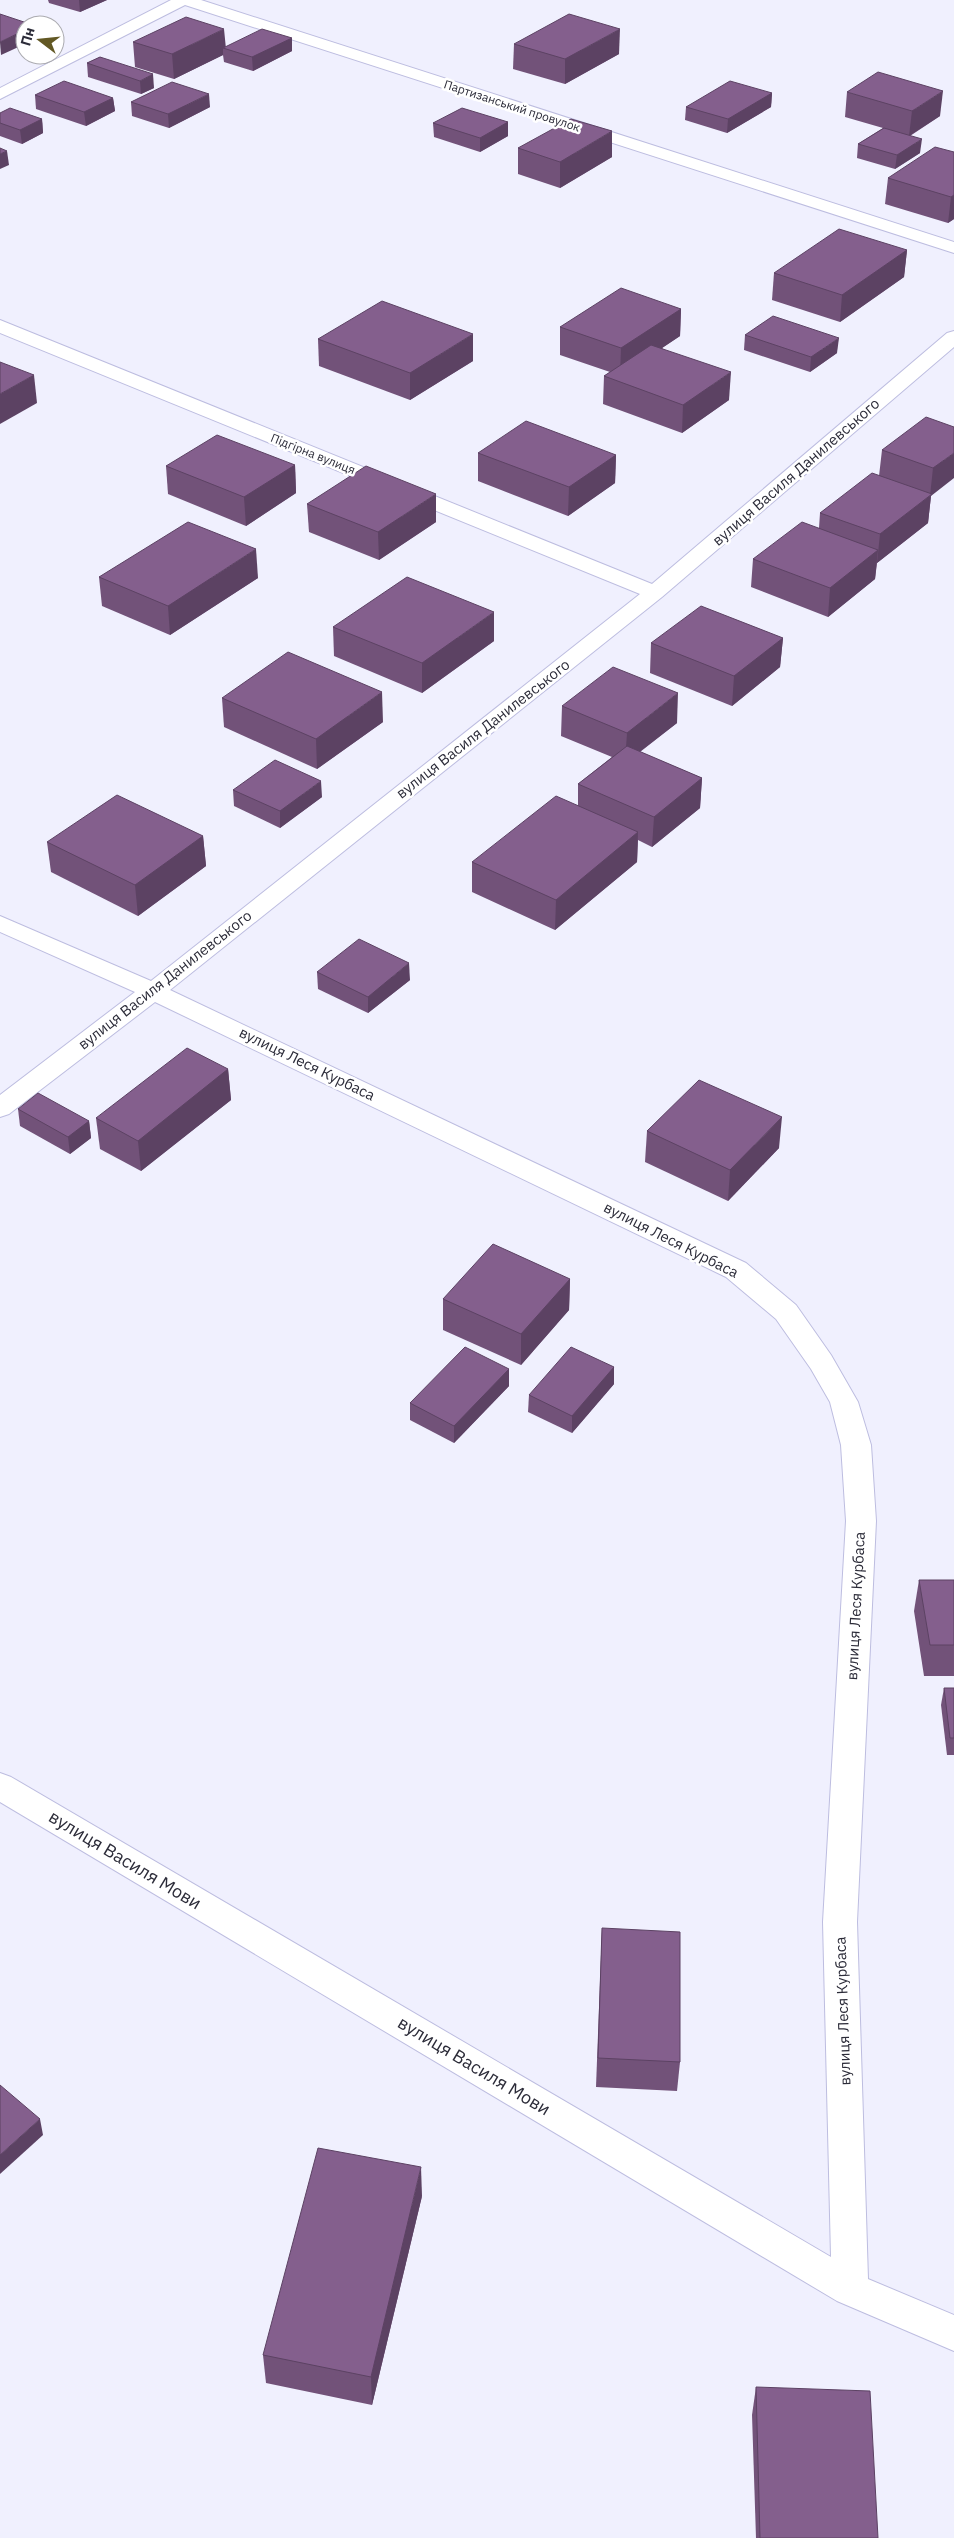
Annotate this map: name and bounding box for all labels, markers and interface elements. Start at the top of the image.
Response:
north arrow [15,15,65,65]
text: Пн [16,25,39,48]
street label: Партизанський провулок [442,76,583,135]
street label: вулиця Василя Данилевського [708,394,883,549]
street label: Підгірна вулиця [269,430,358,477]
street label: вулиця Василя Данилевського [392,655,573,802]
street label: вулиця Василя Данилевського [74,906,255,1053]
street label: вулиця Леся Курбаса [236,1022,378,1105]
street label: вулиця Леся Курбаса [601,1197,742,1282]
street label: вулиця Леся Курбаса [842,1531,869,1681]
street label: вулиця Василя Мови [45,1805,206,1914]
street label: вулиця Леся Курбаса [830,1936,855,2086]
street label: вулиця Василя Мови [394,2011,555,2120]

